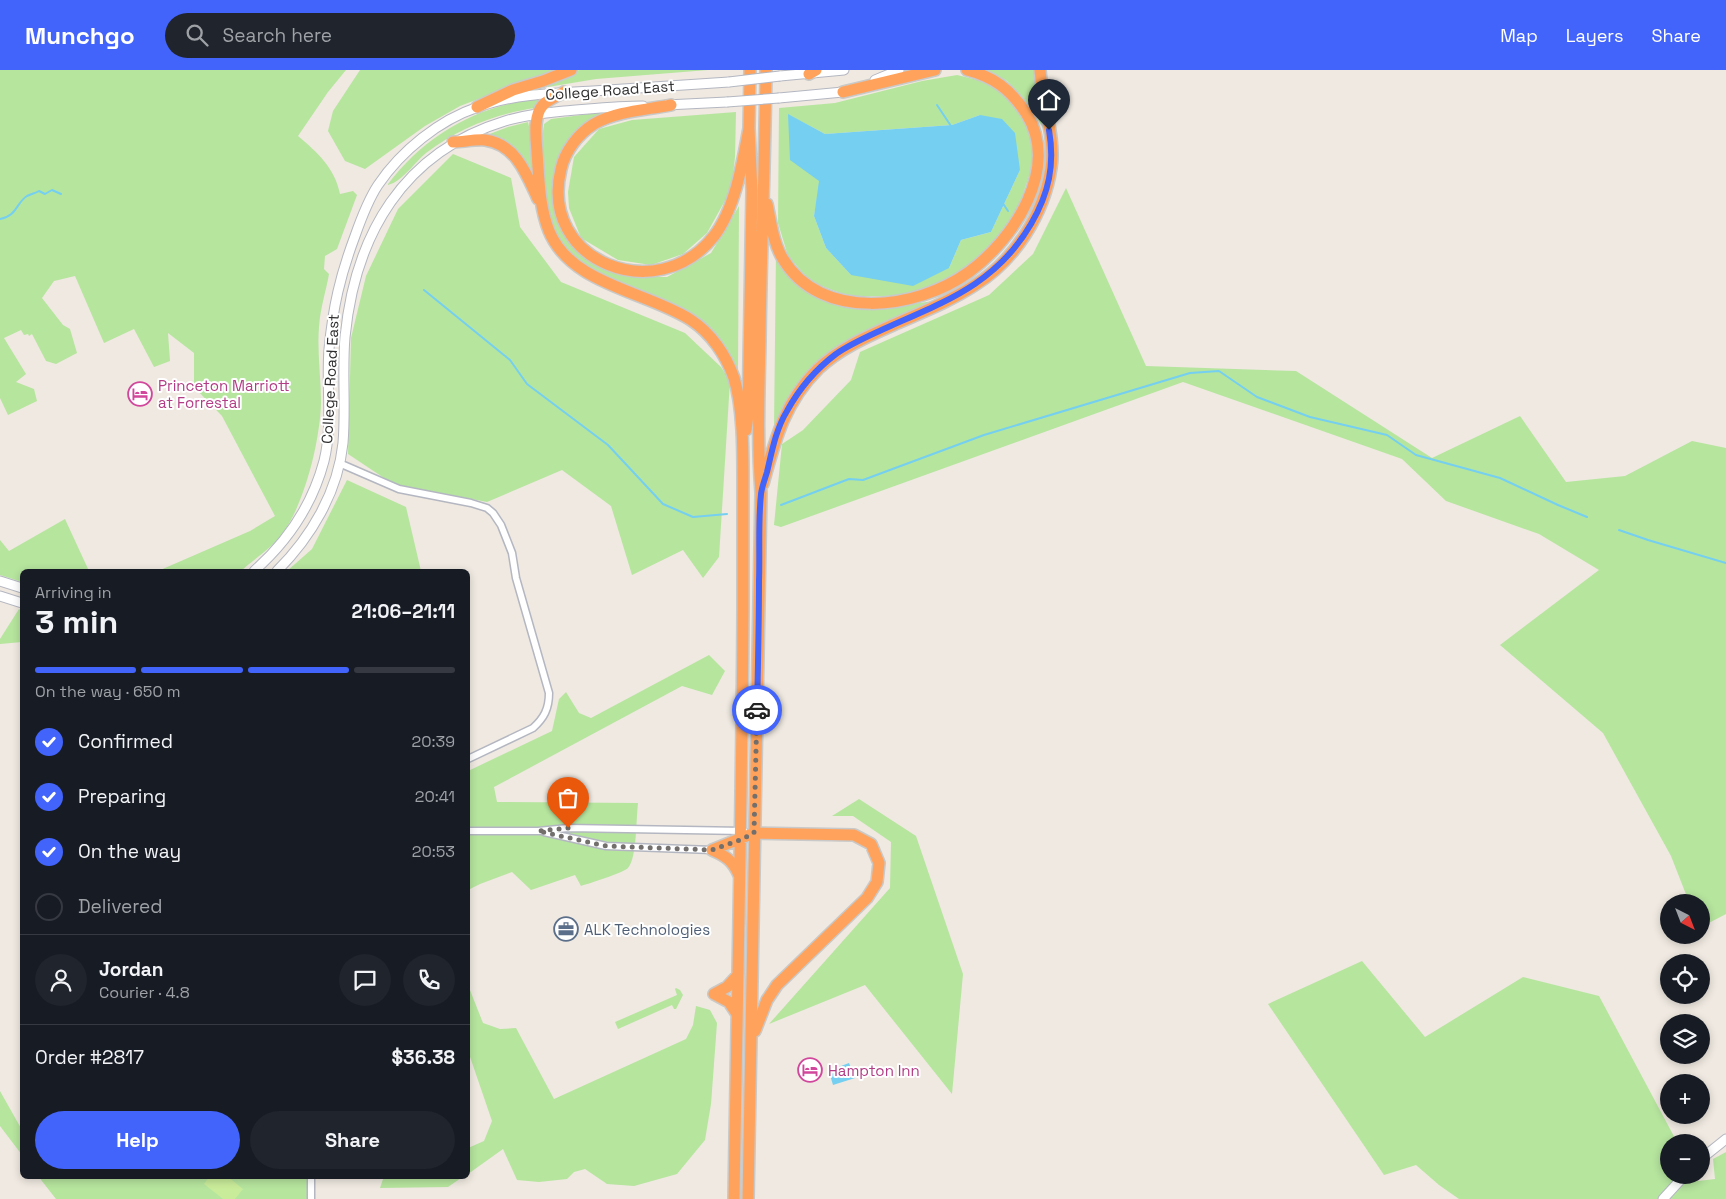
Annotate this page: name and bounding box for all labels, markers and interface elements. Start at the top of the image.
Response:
search box [165,13,515,58]
text: Munchgo [25,20,135,51]
icon: search [183,21,211,49]
text: Search here [223,23,332,48]
text: Map [1500,24,1538,47]
text: Layers [1566,24,1623,47]
text: Share [1651,24,1701,47]
street label: College Road East [545,76,676,104]
pin [1028,79,1070,130]
icon: home [1035,86,1063,114]
street label: College Road East [317,314,343,444]
place label: Princeton Marriott at Forrestal [158,376,290,412]
hotel icon: Princeton Marriott at Forrestal [127,381,153,407]
text: Arriving in [35,582,112,603]
text: 21:06–21:11 [352,599,455,624]
text: 3 min [35,602,118,642]
text: On the way · 650 m [35,681,181,702]
courier [732,685,782,735]
icon: car [743,696,771,724]
icon: check [35,728,63,756]
text: Confirmed [78,729,173,754]
text: 20:39 [412,731,455,752]
pin [547,777,589,828]
icon: check [35,783,63,811]
text: Preparing [78,784,166,809]
icon: bag [554,784,582,812]
text: 20:41 [415,786,455,807]
icon: check [35,838,63,866]
text: On the way [78,839,181,864]
text: 20:53 [412,841,455,862]
text: Delivered [78,894,163,919]
north arrow [1660,894,1710,944]
map controls [1660,894,1710,1184]
office icon: ALK Technologies [553,916,579,942]
place label: ALK Technologies [584,920,710,939]
button: person [35,954,87,1006]
button: chat [339,954,391,1006]
button: phone [403,954,455,1006]
button: locate [1660,954,1710,1004]
text: Jordan [99,957,164,982]
text: Courier · 4.8 [99,982,190,1003]
button: layers [1660,1014,1710,1064]
text: Order #2817 [35,1045,144,1070]
text: $36.38 [392,1045,455,1070]
hotel icon: Hampton Inn [797,1057,823,1083]
place label: Hampton Inn [828,1061,920,1080]
button: + [1660,1074,1710,1124]
button: Help [35,1111,240,1169]
button: Share [250,1111,455,1169]
button: − [1660,1134,1710,1184]

